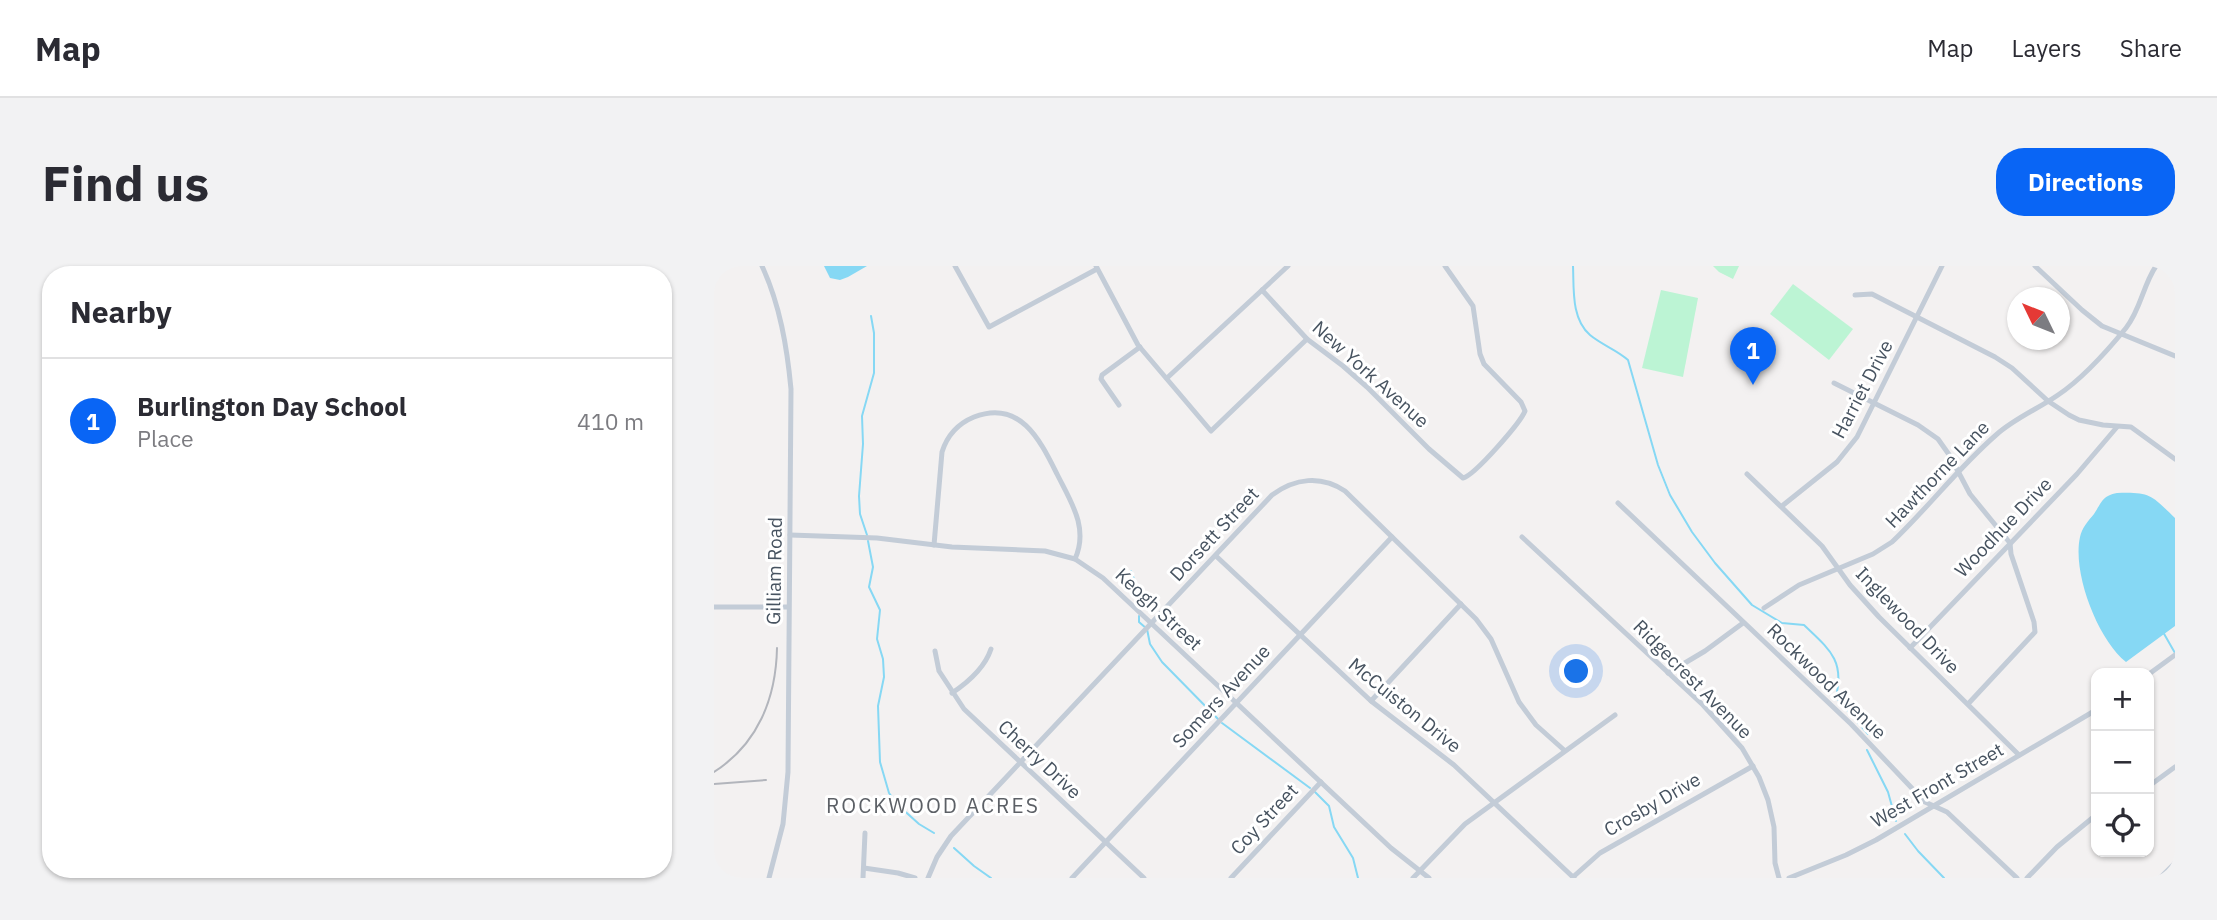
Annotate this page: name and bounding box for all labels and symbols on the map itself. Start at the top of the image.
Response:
north arrow [2007,287,2070,350]
street label: New York Avenue [1308,315,1434,433]
pin: 1 [1730,327,1776,385]
street label: Harriet Drive [1826,336,1898,442]
street label: Hawthorne Lane [1880,415,1994,533]
street label: Woodhue Drive [1949,472,2057,582]
street label: Dorsett Street [1164,482,1264,586]
street label: Gilliam Road [761,517,787,625]
street label: Inglewood Drive [1851,562,1965,678]
street label: Keogh Street [1111,563,1207,655]
street label: Ridgecrest Avenue [1628,614,1758,744]
street label: Rockwood Avenue [1762,618,1892,744]
street label: Somers Avenue [1167,639,1275,753]
street label: McCuiston Drive [1344,652,1466,758]
your location [1559,654,1593,688]
street label: Cherry Drive [993,714,1087,804]
street label: West Front Street [1866,737,2008,833]
street label: Crosby Drive [1599,767,1705,841]
street label: Coy Street [1225,778,1303,860]
district label: ROCKWOOD ACRES [826,791,1040,819]

